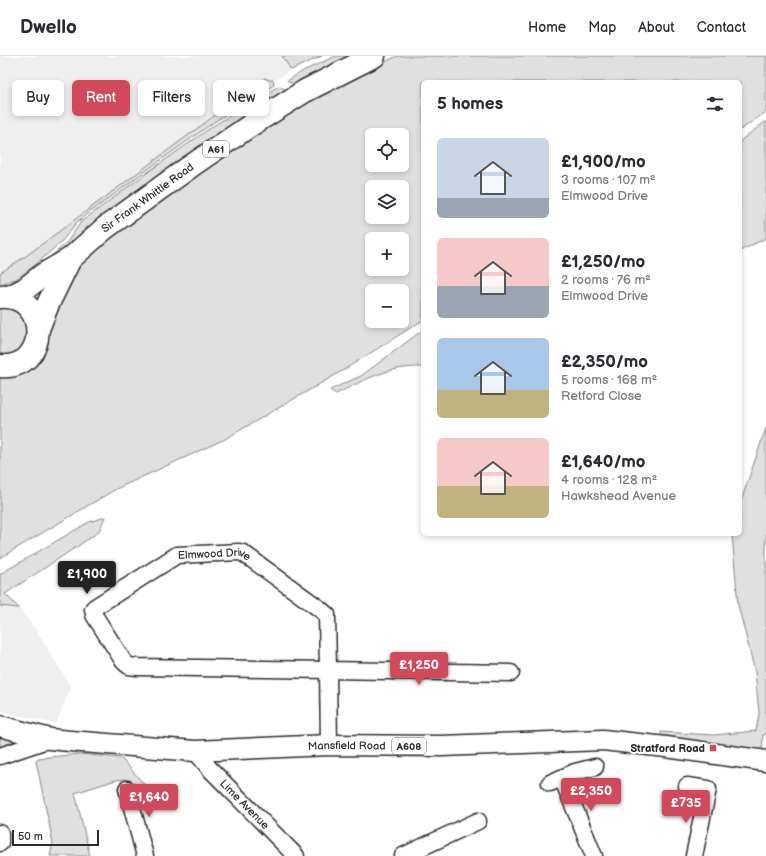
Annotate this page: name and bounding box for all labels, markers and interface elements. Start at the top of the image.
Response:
text: Dwello [20,16,77,39]
text: Home [528,19,566,36]
text: Map [588,19,616,36]
text: About [638,19,675,36]
text: Contact [697,19,746,36]
chip: Buy [12,80,64,116]
chip: Rent [72,80,130,116]
chip: Filters [138,80,205,116]
chip: New [213,80,269,116]
icon: filters [704,93,726,115]
text: 5 homes [437,94,503,114]
map controls [365,128,409,328]
button: locate [365,128,409,172]
road number: A61 [203,141,229,157]
text: £1,900/mo [561,152,646,172]
icon: home [469,154,517,202]
street label: Sir Frank Whittle Road [99,160,196,236]
text: 3 rooms · 107 m² [561,172,656,188]
button: layers [365,180,409,224]
text: Elmwood Drive [561,188,648,204]
button: + [365,232,409,276]
text: £1,250/mo [561,252,645,272]
icon: home [469,254,517,302]
text: 2 rooms · 76 m² [561,272,651,288]
button: − [365,284,409,328]
text: Elmwood Drive [561,288,648,304]
text: £2,350/mo [561,352,648,372]
icon: home [469,354,517,402]
text: 5 rooms · 168 m² [561,372,657,388]
text: Retford Close [561,388,642,404]
text: £1,640/mo [561,452,646,472]
icon: home [469,454,517,502]
text: 4 rooms · 128 m² [561,472,657,488]
text: Hawkshead Avenue [561,488,676,504]
street label: Elmwood Drive [178,546,254,564]
pin: £1,900 [54,561,120,595]
text: £1,900 [67,566,107,582]
pin: £1,250 [386,652,452,686]
text: £1,250 [399,657,439,673]
road number: A608 [392,738,426,754]
street label: Mansfield Road [308,739,386,753]
place label: Stratford Road [630,742,705,755]
marker: Stratford Road [708,743,718,753]
street label: Lime Avenue [217,777,272,832]
pin: £2,350 [558,778,624,812]
text: £2,350 [570,783,612,799]
pin: £1,640 [116,784,182,818]
text: £1,640 [129,789,169,805]
pin: £735 [662,790,710,824]
text: £735 [671,795,701,811]
scale bar [12,828,99,847]
text: 50 m [18,830,43,843]

